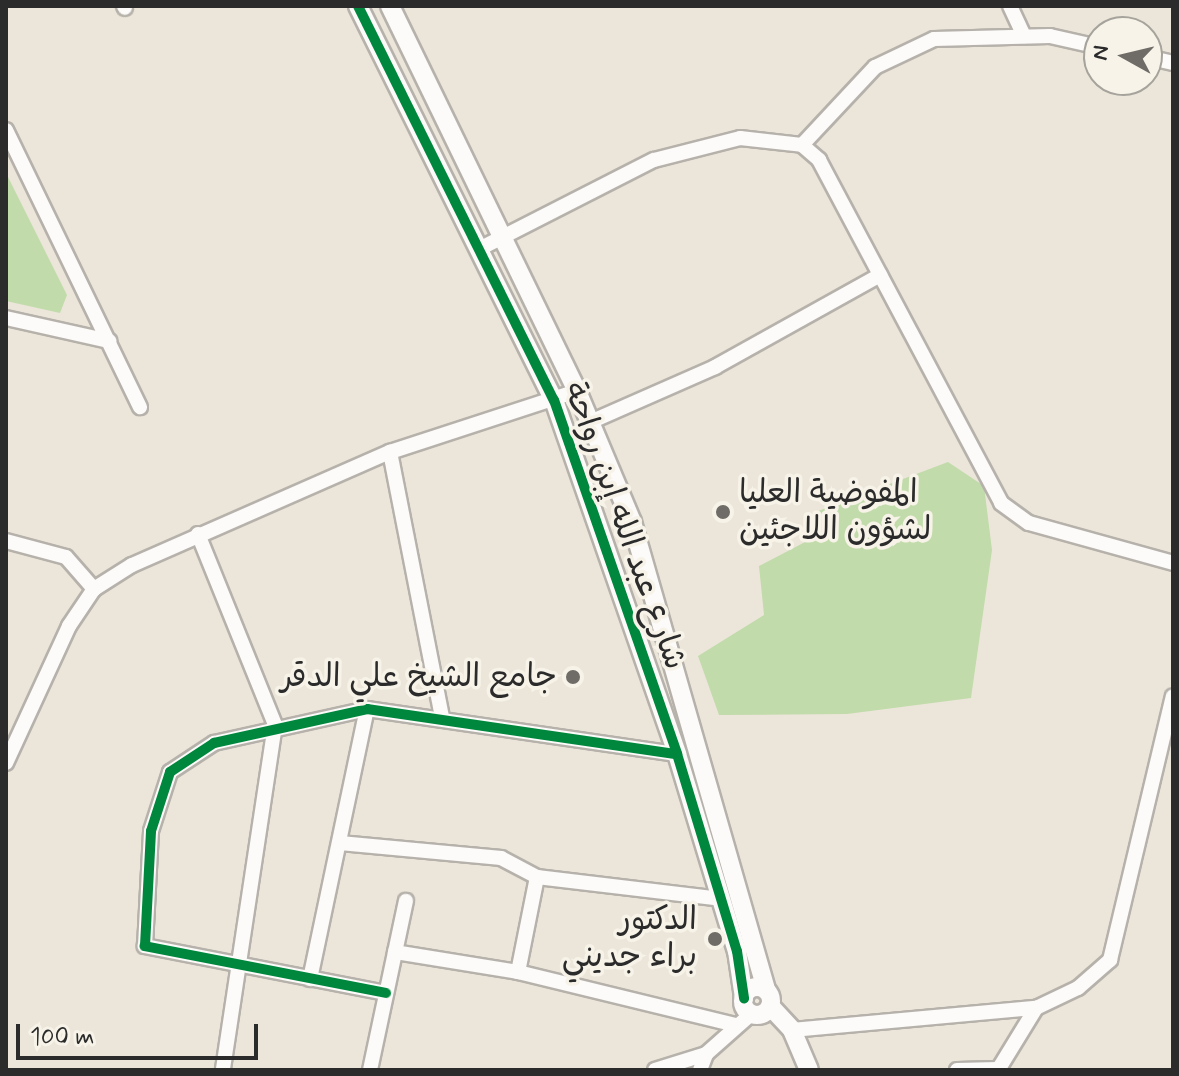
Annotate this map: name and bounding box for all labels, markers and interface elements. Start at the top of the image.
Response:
north arrow [1083,16,1163,96]
text: N [1086,44,1116,62]
street label: شارع عبد الله إبن رواحة [554,377,694,675]
place label: المفوضية العليا لشؤون اللاجئين [739,475,931,550]
marker: المفوضية العليا لشؤون اللاجئين [714,503,732,521]
place label: جامع الشيخ علي الدقر [281,658,557,696]
marker: جامع الشيخ علي الدقر [564,668,582,686]
place label: الدكتور براء جديني [562,902,697,977]
marker: الدكتور براء جديني [704,928,726,950]
scale bar [20,1008,262,1058]
text: 100 m [30,1022,94,1053]

